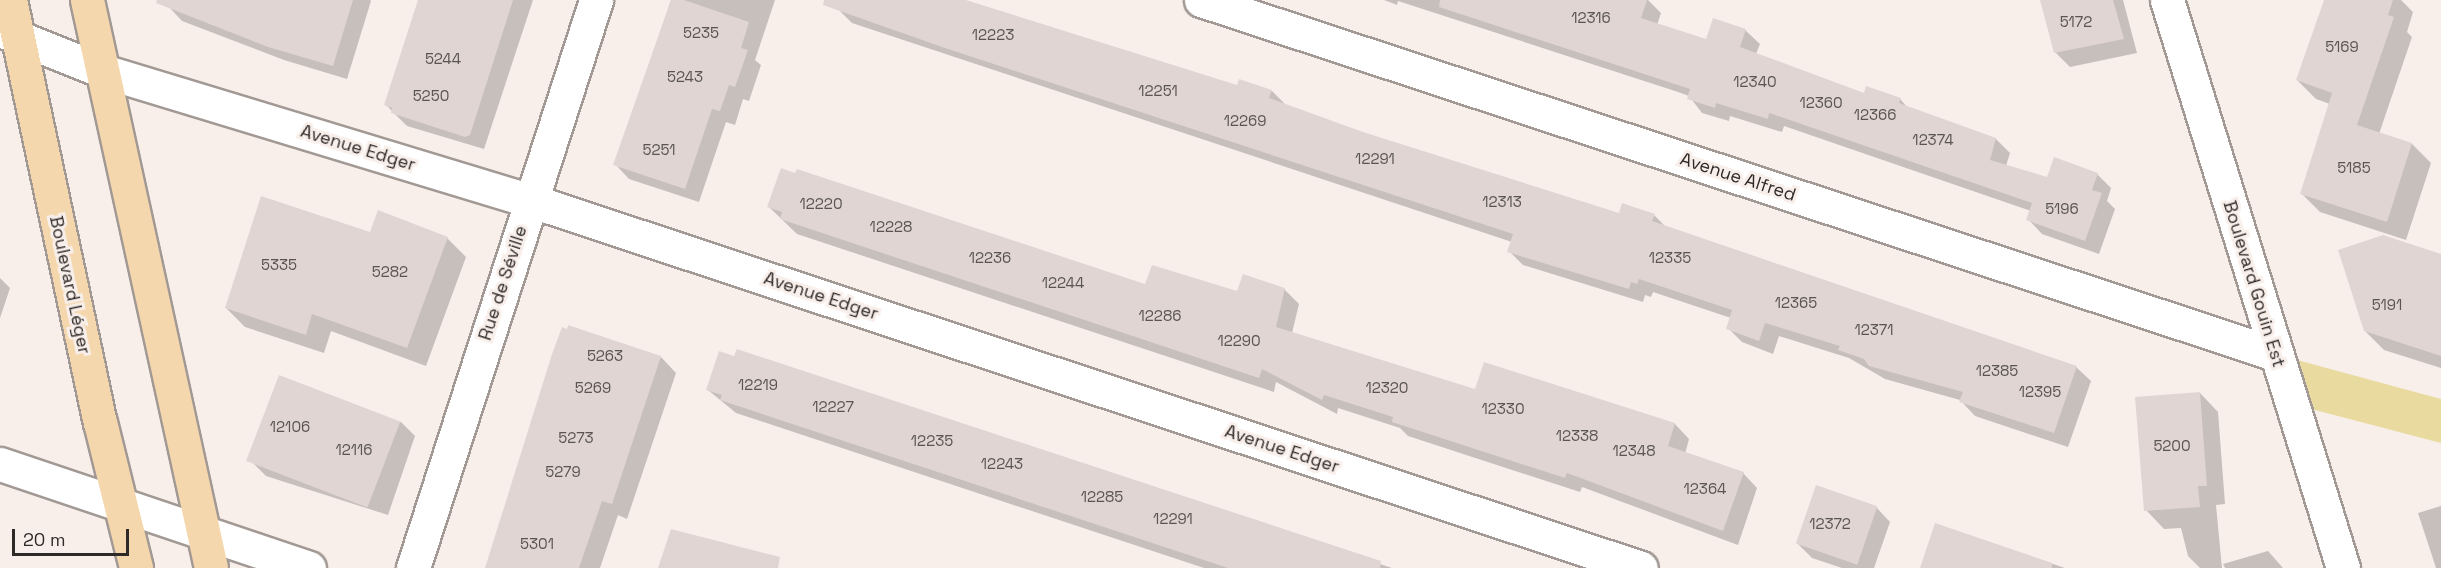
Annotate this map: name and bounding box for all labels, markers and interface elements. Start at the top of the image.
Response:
house number: 12316 [1571,9,1611,27]
house number: 5172 [2060,13,2092,31]
house number: 5235 [683,24,719,42]
house number: 12223 [972,26,1014,44]
house number: 5169 [2325,38,2359,56]
house number: 5244 [425,50,461,68]
house number: 5243 [667,68,703,86]
house number: 12340 [1733,73,1777,91]
house number: 12251 [1138,82,1178,100]
house number: 5250 [413,87,449,105]
house number: 12360 [1799,94,1843,112]
house number: 12366 [1854,106,1896,124]
house number: 12269 [1224,112,1266,130]
street label: Avenue Edger [298,120,418,176]
house number: 12374 [1912,131,1954,149]
house number: 5251 [643,141,675,159]
street label: Avenue Alfred [1677,148,1799,206]
house number: 12291 [1355,150,1395,168]
house number: 5185 [2337,159,2371,177]
house number: 12313 [1482,193,1522,211]
house number: 12220 [799,195,843,213]
street label: Boulevard Gouin Est [2218,198,2290,370]
house number: 5196 [2045,200,2079,218]
street label: Boulevard Léger [45,214,95,356]
house number: 12228 [870,218,912,236]
street label: Rue de Séville [474,223,532,343]
house number: 12236 [969,249,1011,267]
house number: 12335 [1649,249,1691,267]
house number: 5335 [261,256,297,274]
house number: 5282 [372,263,408,281]
street label: Avenue Edger [761,267,881,325]
house number: 12244 [1042,274,1084,292]
house number: 12365 [1775,294,1817,312]
house number: 5191 [2372,296,2402,314]
house number: 12286 [1139,307,1181,325]
house number: 12371 [1855,321,1893,339]
house number: 12290 [1217,332,1261,350]
house number: 5263 [587,347,623,365]
house number: 12385 [1976,362,2018,380]
house number: 12219 [738,376,778,394]
house number: 5269 [575,379,611,397]
house number: 12320 [1366,379,1408,397]
house number: 12395 [2019,383,2061,401]
house number: 12227 [812,398,854,416]
house number: 12330 [1482,400,1524,418]
house number: 12106 [270,418,310,436]
street label: Avenue Edger [1222,420,1342,478]
house number: 12338 [1556,427,1598,445]
house number: 5273 [558,429,594,447]
house number: 12235 [911,432,953,450]
house number: 5200 [2153,437,2191,455]
house number: 12116 [335,441,373,459]
house number: 12348 [1612,442,1656,460]
house number: 12243 [981,455,1023,473]
house number: 5279 [545,463,581,481]
house number: 12364 [1684,480,1726,498]
house number: 12285 [1081,488,1123,506]
house number: 12291 [1153,510,1193,528]
house number: 12372 [1809,515,1851,533]
scale bar [15,517,132,555]
text: 20 m [23,528,66,551]
house number: 5301 [520,535,554,553]

